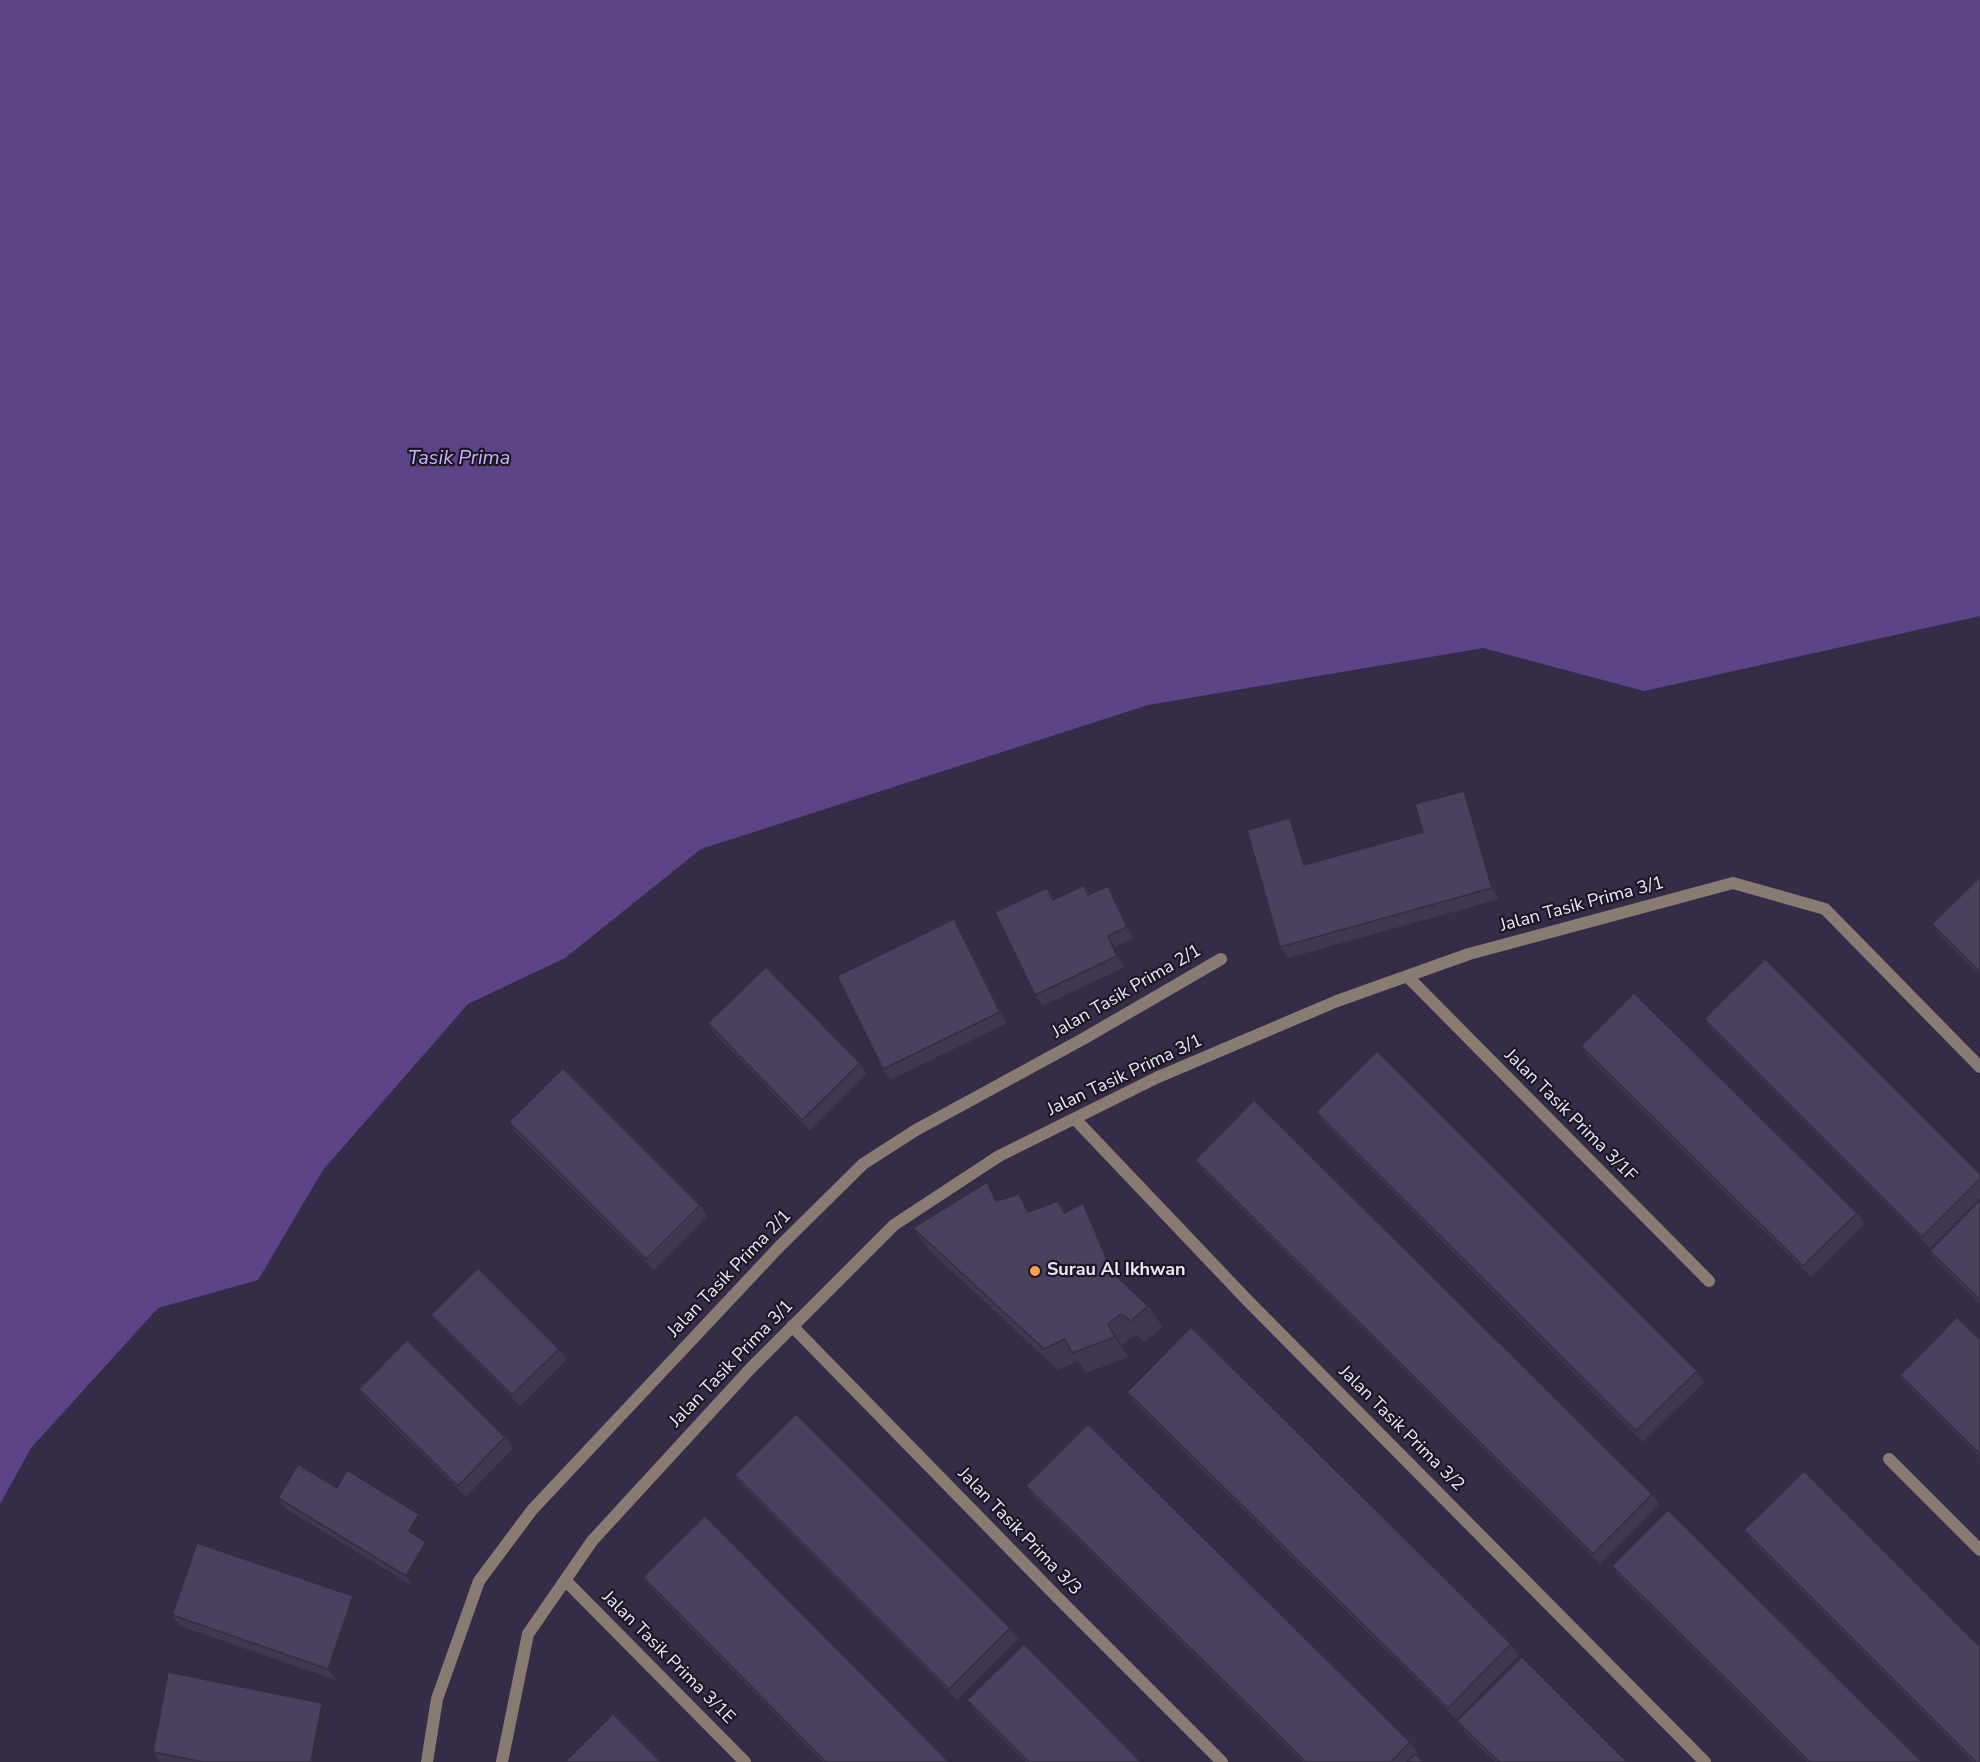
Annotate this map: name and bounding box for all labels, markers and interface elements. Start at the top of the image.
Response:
water label: Tasik Prima [408,447,510,471]
street label: Jalan Tasik Prima 3/1 [1498,873,1666,937]
street label: Jalan Tasik Prima 2/1 [1049,940,1205,1044]
street label: Jalan Tasik Prima 3/1 [1044,1031,1206,1121]
street label: Jalan Tasik Prima 3/1F [1499,1045,1641,1187]
street label: Jalan Tasik Prima 2/1 [664,1206,796,1342]
place label: Surau Al Ikhwan [1047,1260,1186,1282]
marker: Surau Al Ikhwan [1028,1264,1042,1278]
street label: Jalan Tasik Prima 3/1 [666,1296,798,1432]
street label: Jalan Tasik Prima 3/2 [1334,1362,1468,1496]
street label: Jalan Tasik Prima 3/3 [953,1464,1085,1600]
street label: Jalan Tasik Prima 3/1E [597,1587,739,1729]

